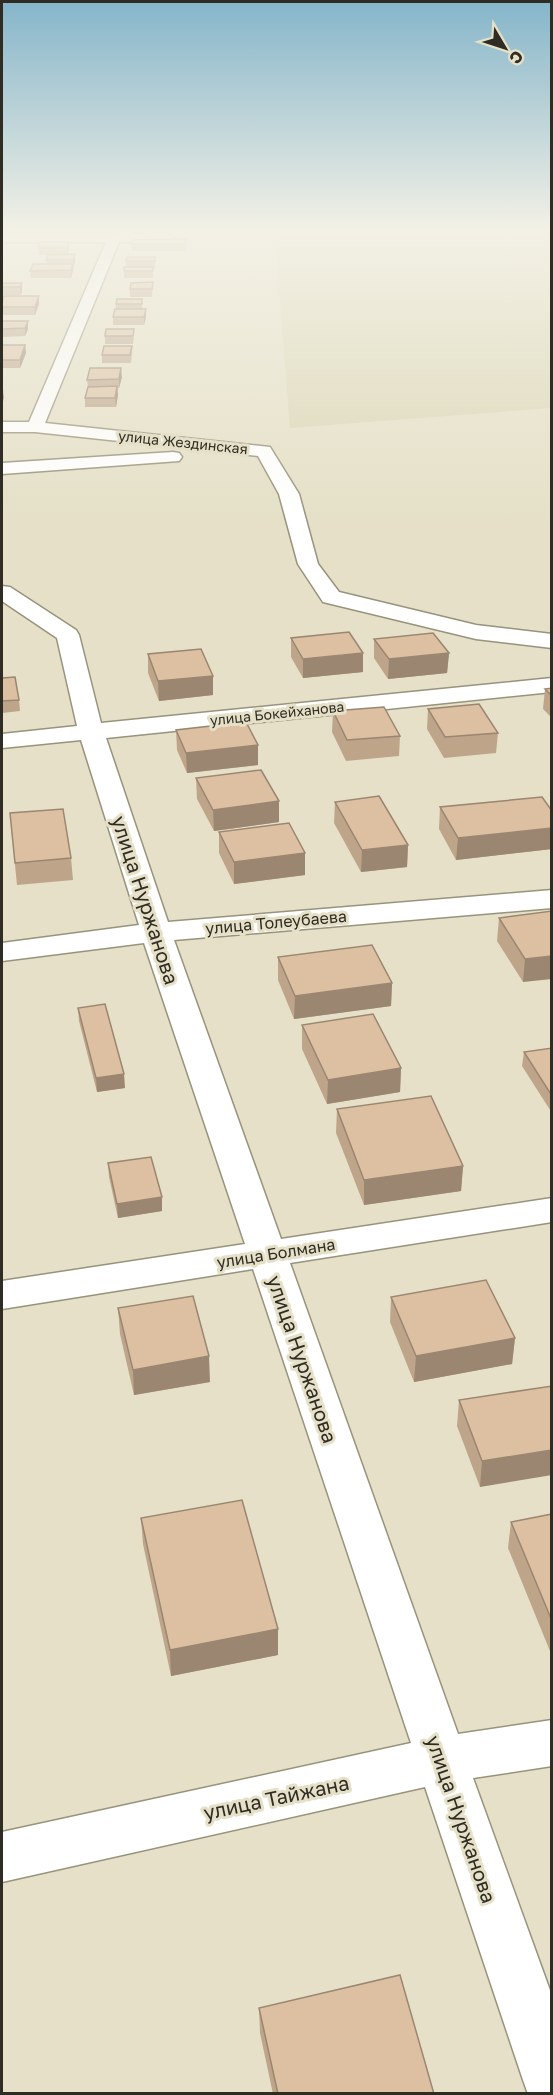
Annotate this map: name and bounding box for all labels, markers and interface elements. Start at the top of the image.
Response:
north arrow [475,18,535,78]
text: С [505,47,528,68]
street label: улица Жездинская [117,427,249,457]
street label: улица Бокейханова [209,697,345,729]
street label: улица Нуржанова [107,813,185,987]
street label: улица Толеубаева [204,906,348,938]
street label: улица Болмана [215,1234,337,1272]
street label: улица Нуржанова [263,1272,343,1446]
street label: улица Нуржанова [422,1732,502,1906]
street label: улица Тайжана [201,1770,351,1824]

